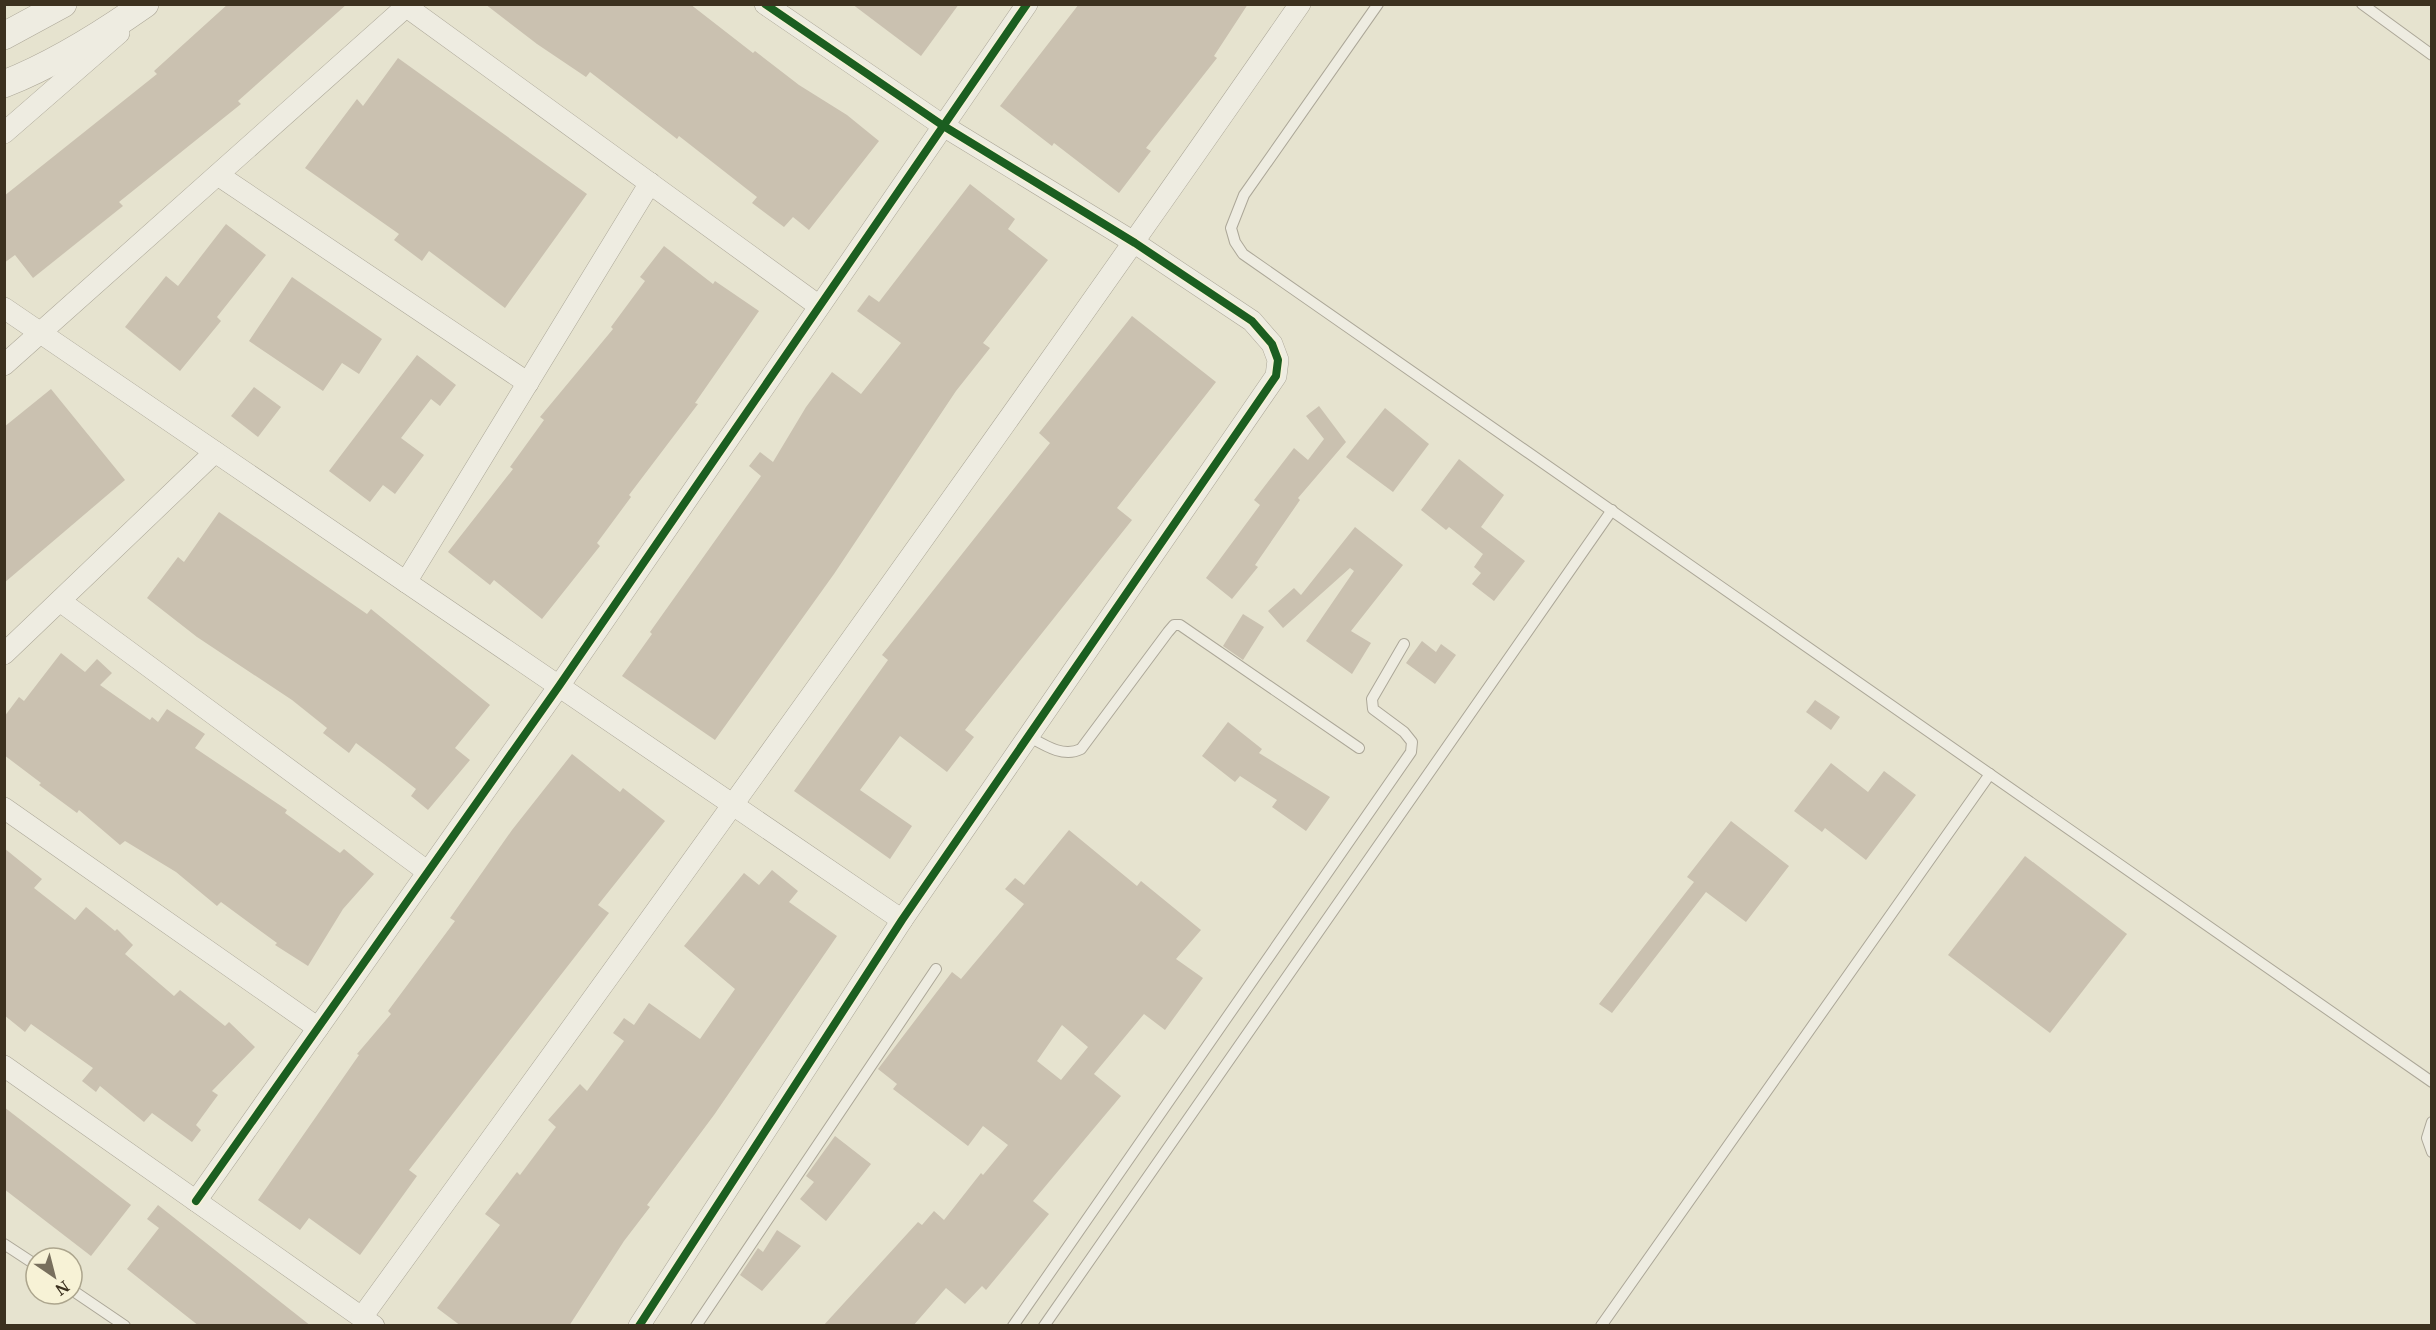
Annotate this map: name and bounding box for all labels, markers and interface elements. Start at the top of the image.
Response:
north arrow [24,1246,84,1306]
text: N [51,1276,74,1301]

